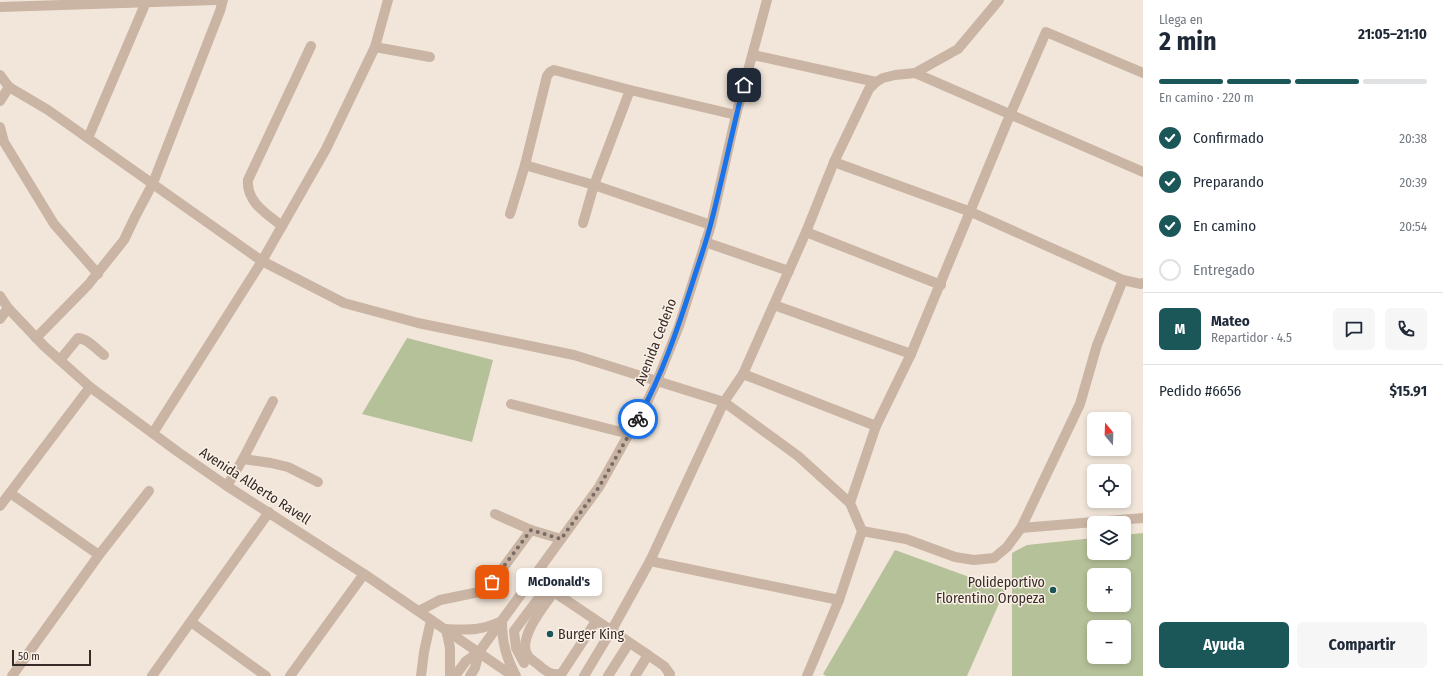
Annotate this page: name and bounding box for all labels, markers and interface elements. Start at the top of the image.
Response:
text: Llega en [1159,12,1203,27]
text: 21:05–21:10 [1358,25,1427,43]
text: 2 min [1159,26,1217,57]
pin [727,68,761,102]
icon: home [733,74,755,96]
text: En camino · 220 m [1159,90,1254,105]
icon: check [1159,127,1181,149]
text: Confirmado [1193,129,1264,147]
text: 20:38 [1399,131,1427,146]
icon: check [1159,171,1181,193]
text: Preparando [1193,173,1264,191]
text: 20:39 [1400,175,1427,190]
icon: check [1159,215,1181,237]
text: En camino [1193,217,1256,235]
text: 20:54 [1399,219,1427,234]
text: Entregado [1193,261,1255,279]
street label: Avenida Cedeño [632,296,680,388]
button: chat [1333,308,1375,350]
button: phone [1385,308,1427,350]
text: Mateo [1211,312,1250,330]
text: M [1175,320,1185,338]
text: Repartidor · 4.5 [1211,330,1292,345]
text: Pedido #6656 [1159,382,1241,400]
text: $15.91 [1389,382,1427,400]
courier [618,399,658,439]
icon: bike [627,408,649,430]
north arrow [1087,412,1131,456]
map controls [1087,412,1131,664]
street label: Avenida Alberto Ravell [196,444,314,528]
button: locate [1087,464,1131,508]
button: layers [1087,516,1131,560]
pin [475,565,509,599]
callout: McDonald's [516,568,602,596]
button: + [1087,568,1131,612]
icon: bag [481,571,503,593]
text: McDonald's [528,574,590,589]
place label: Polideportivo Florentino Oropeza [936,574,1045,607]
marker: Polideportivo Florentino Oropeza [1048,585,1058,595]
button: − [1087,620,1131,664]
button: Ayuda [1159,622,1289,668]
button: Compartir [1297,622,1427,668]
place label: Burger King [558,626,624,643]
marker: Burger King [545,629,555,639]
scale bar [12,648,91,667]
text: 50 m [18,650,40,663]

